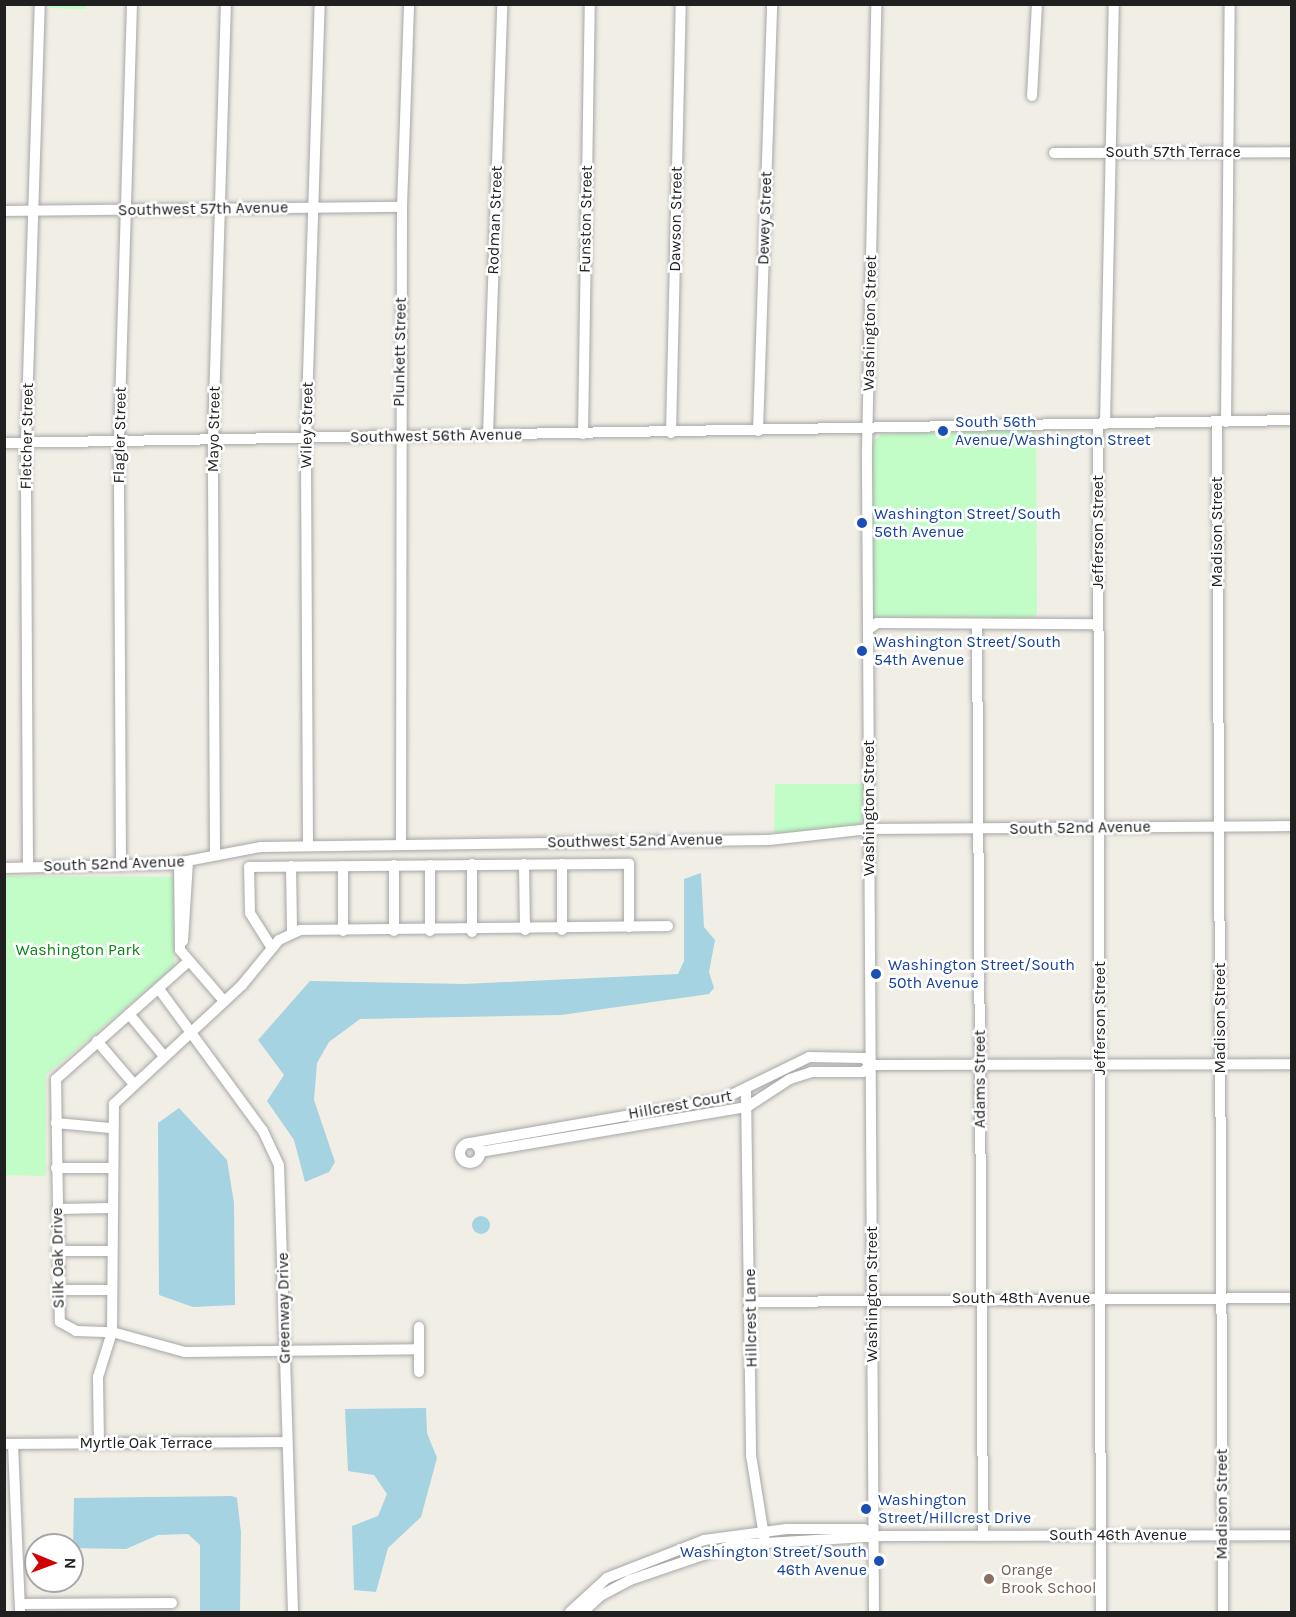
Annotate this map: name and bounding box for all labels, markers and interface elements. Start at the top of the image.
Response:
street label: South 57th Terrace [1105,142,1241,162]
street label: Rodman Street [484,165,506,275]
street label: Funston Street [575,165,597,273]
street label: Dawson Street [665,166,687,272]
street label: Dewey Street [754,171,776,265]
street label: Southwest 57th Avenue [118,198,288,220]
street label: Washington Street [859,255,881,391]
street label: Plunkett Street [389,297,411,407]
street label: Wiley Street [297,381,317,469]
street label: Fletcher Street [16,382,38,490]
street label: Flagler Street [110,386,130,484]
street label: Mayo Street [204,386,224,472]
place label: South 56th Avenue/Washington Street [955,412,1151,450]
marker: South 56th Avenue/Washington Street [936,424,950,438]
street label: Southwest 56th Avenue [350,425,522,447]
street label: Jefferson Street [1088,475,1108,589]
street label: Madison Street [1207,476,1227,588]
place label: Washington Street/South 56th Avenue [874,504,1061,542]
marker: Washington Street/South 56th Avenue [855,516,869,530]
place label: Washington Street/South 54th Avenue [874,632,1061,670]
marker: Washington Street/South 54th Avenue [855,644,869,658]
street label: Washington Street [859,740,879,876]
street label: South 52nd Avenue [1009,817,1151,839]
street label: Southwest 52nd Avenue [547,830,723,852]
street label: South 52nd Avenue [43,852,185,876]
park label: Washington Park [16,940,140,960]
place label: Washington Street/South 50th Avenue [888,955,1075,993]
street label: Jefferson Street [1090,961,1110,1075]
street label: Madison Street [1210,962,1230,1074]
marker: Washington Street/South 50th Avenue [869,967,883,981]
street label: Adams Street [970,1030,990,1128]
street label: Hillcrest Court [627,1086,733,1124]
street label: Silk Oak Drive [48,1207,68,1309]
street label: Washington Street [862,1226,882,1362]
street label: Greenway Drive [273,1252,295,1364]
street label: Hillcrest Lane [741,1268,761,1368]
street label: South 48th Avenue [952,1288,1090,1308]
street label: Myrtle Oak Terrace [79,1433,213,1453]
street label: Madison Street [1212,1448,1232,1560]
place label: Washington Street/Hillcrest Drive [878,1490,1031,1528]
marker: Washington Street/Hillcrest Drive [859,1502,873,1516]
street label: South 46th Avenue [1049,1525,1187,1545]
north arrow [24,1533,84,1593]
place label: Washington Street/South 46th Avenue [680,1542,867,1580]
marker: Washington Street/South 46th Avenue [872,1554,886,1568]
text: N [61,1557,80,1569]
place label: Orange Brook School [1001,1560,1097,1598]
marker: Orange Brook School [982,1572,996,1586]

